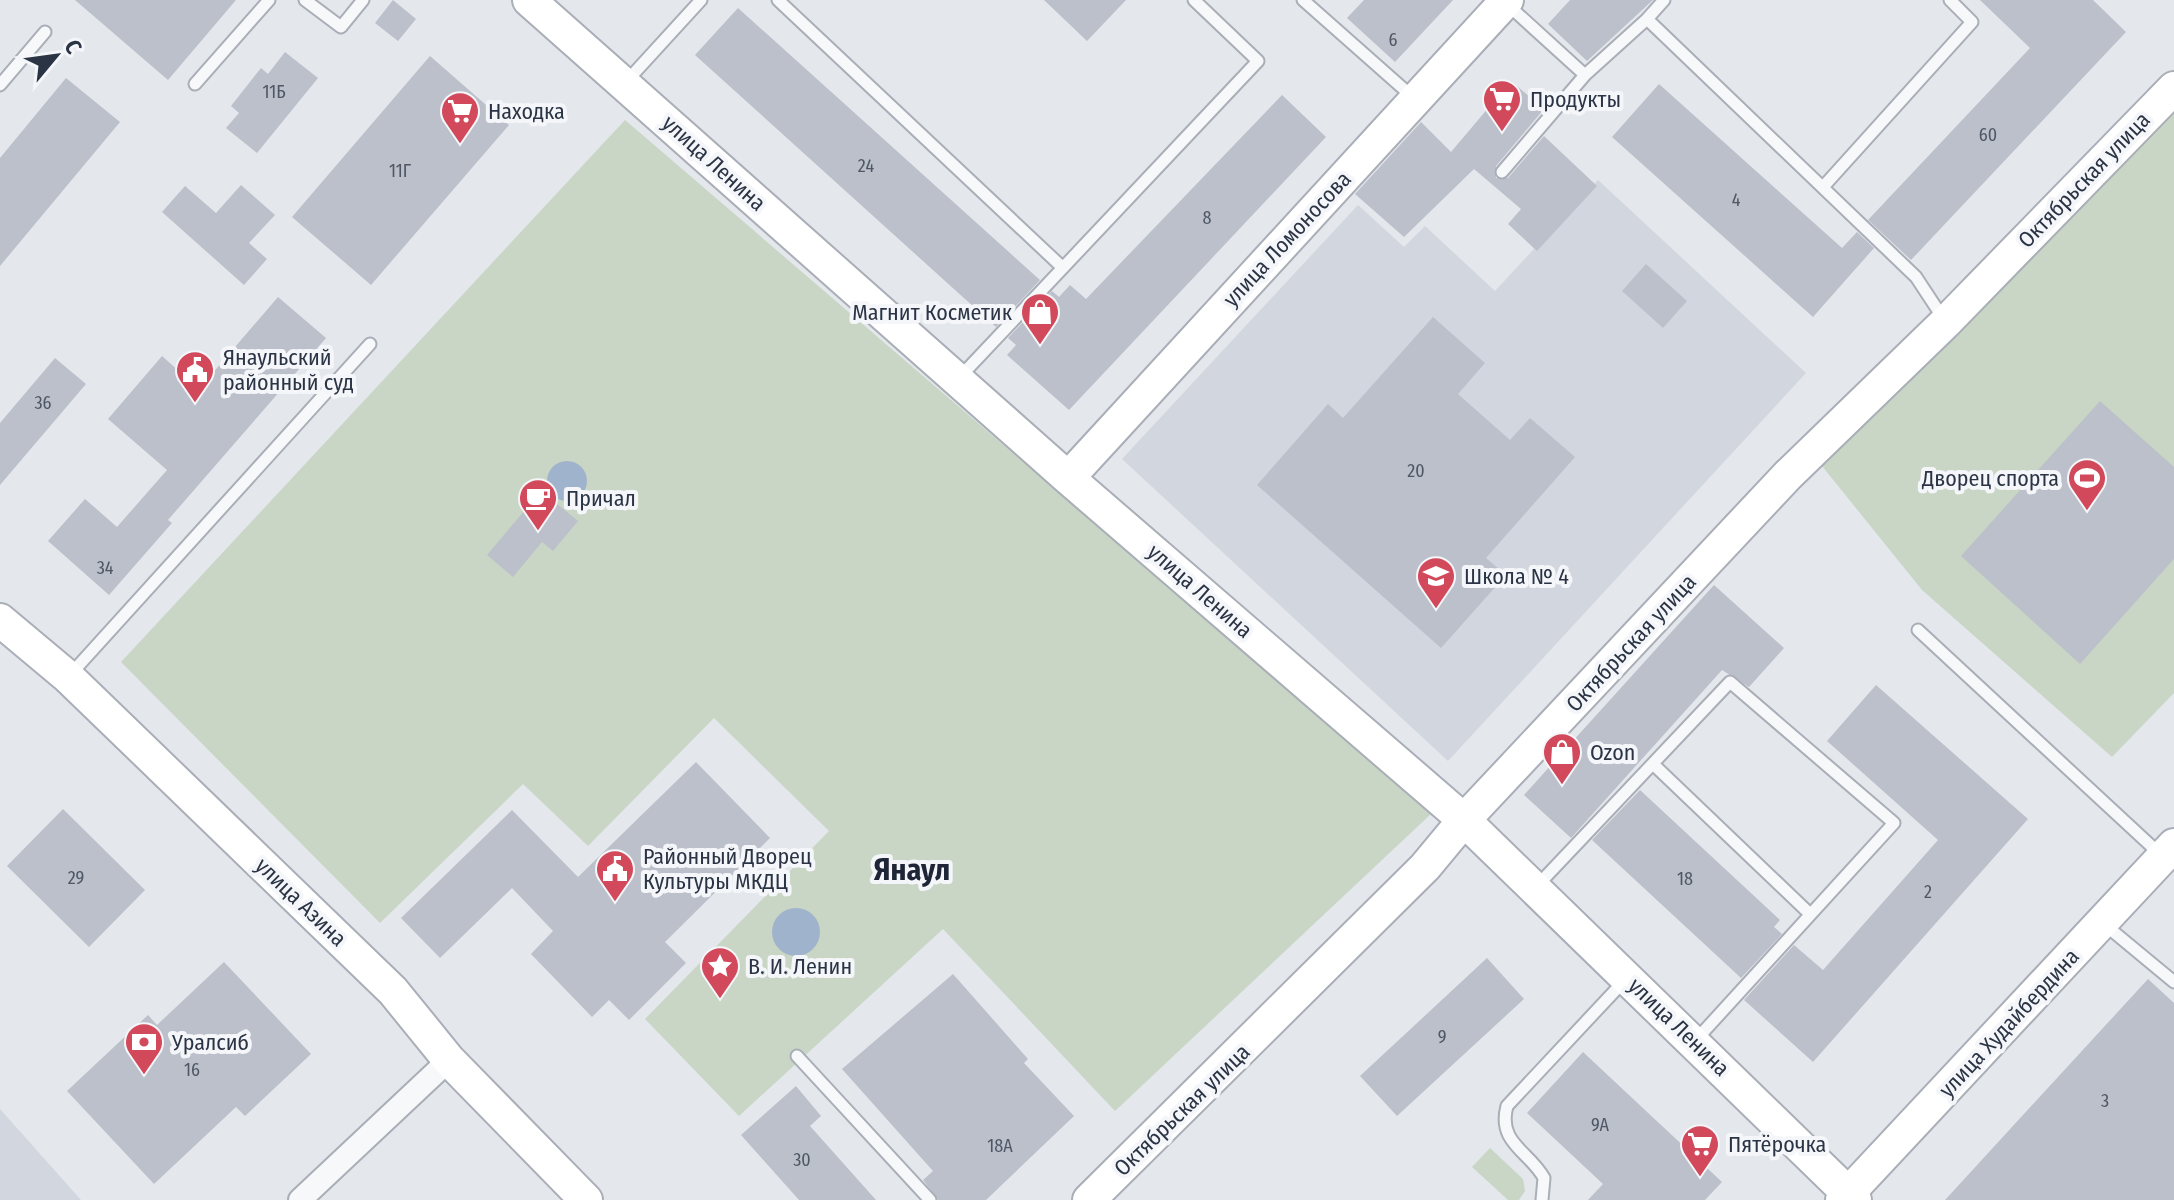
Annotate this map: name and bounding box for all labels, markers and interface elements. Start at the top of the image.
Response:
north arrow [16,16,96,96]
house number: 6 [1389,29,1398,51]
text: С [58,35,88,59]
supermarket icon: Продукты [1481,78,1523,133]
house number: 11Б [262,81,286,103]
place label: Продукты [1530,86,1621,113]
supermarket icon: Находка [439,90,481,145]
place label: Находка [488,98,565,125]
street label: Октябрьская улица [2012,107,2156,253]
street label: улица Ленина [657,109,771,217]
house number: 60 [1979,124,1997,146]
house number: 24 [858,155,874,177]
house number: 11Г [389,160,412,182]
street label: улица Ломоносова [1217,166,1357,312]
house number: 4 [1732,189,1741,211]
house number: 8 [1203,207,1212,229]
shop icon: Магнит Косметик [1019,291,1061,346]
place label: Магнит Косметик [852,299,1013,326]
place label: Янаульский районный суд [223,344,354,396]
public building icon: Янаульский районный суд [174,349,216,404]
house number: 36 [34,392,52,414]
sports icon: Дворец спорта [2066,457,2108,512]
house number: 20 [1407,460,1425,482]
place label: Дворец спорта [1921,465,2059,492]
cafe icon: Причал [517,477,559,532]
place label: Причал [566,485,636,512]
street label: улица Ленина [1142,538,1258,644]
school or university icon: Школа № 4 [1415,555,1457,610]
house number: 34 [97,557,114,579]
place label: Школа № 4 [1464,563,1569,590]
street label: Октябрьская улица [1560,569,1702,717]
shop icon: Ozon [1541,731,1583,786]
place label: Ozon [1590,739,1635,766]
place label: Районный Дворец Культуры МКДЦ [643,843,812,895]
public building icon: Районный Дворец Культуры МКДЦ [594,848,636,903]
street label: улица Азина [250,852,352,952]
district label: Янаул [874,852,950,888]
house number: 29 [68,867,84,889]
house number: 18 [1677,868,1693,890]
house number: 2 [1924,881,1932,903]
street label: улица Худайбердина [1933,943,2085,1103]
place icon: В. И. Ленин [699,945,741,1000]
place label: В. И. Ленин [748,953,852,980]
street label: улица Ленина [1623,972,1735,1082]
bank icon: Уралсиб [123,1021,165,1076]
house number: 9 [1438,1026,1446,1048]
place label: Уралсиб [171,1029,249,1056]
street label: Октябрьская улица [1109,1038,1255,1182]
house number: 16 [184,1059,200,1081]
house number: 3 [2101,1090,2109,1112]
house number: 9А [1591,1114,1610,1136]
supermarket icon: Пятёрочка [1679,1123,1721,1178]
place label: Пятёрочка [1728,1131,1826,1158]
house number: 18А [987,1135,1013,1157]
house number: 30 [793,1149,811,1171]

